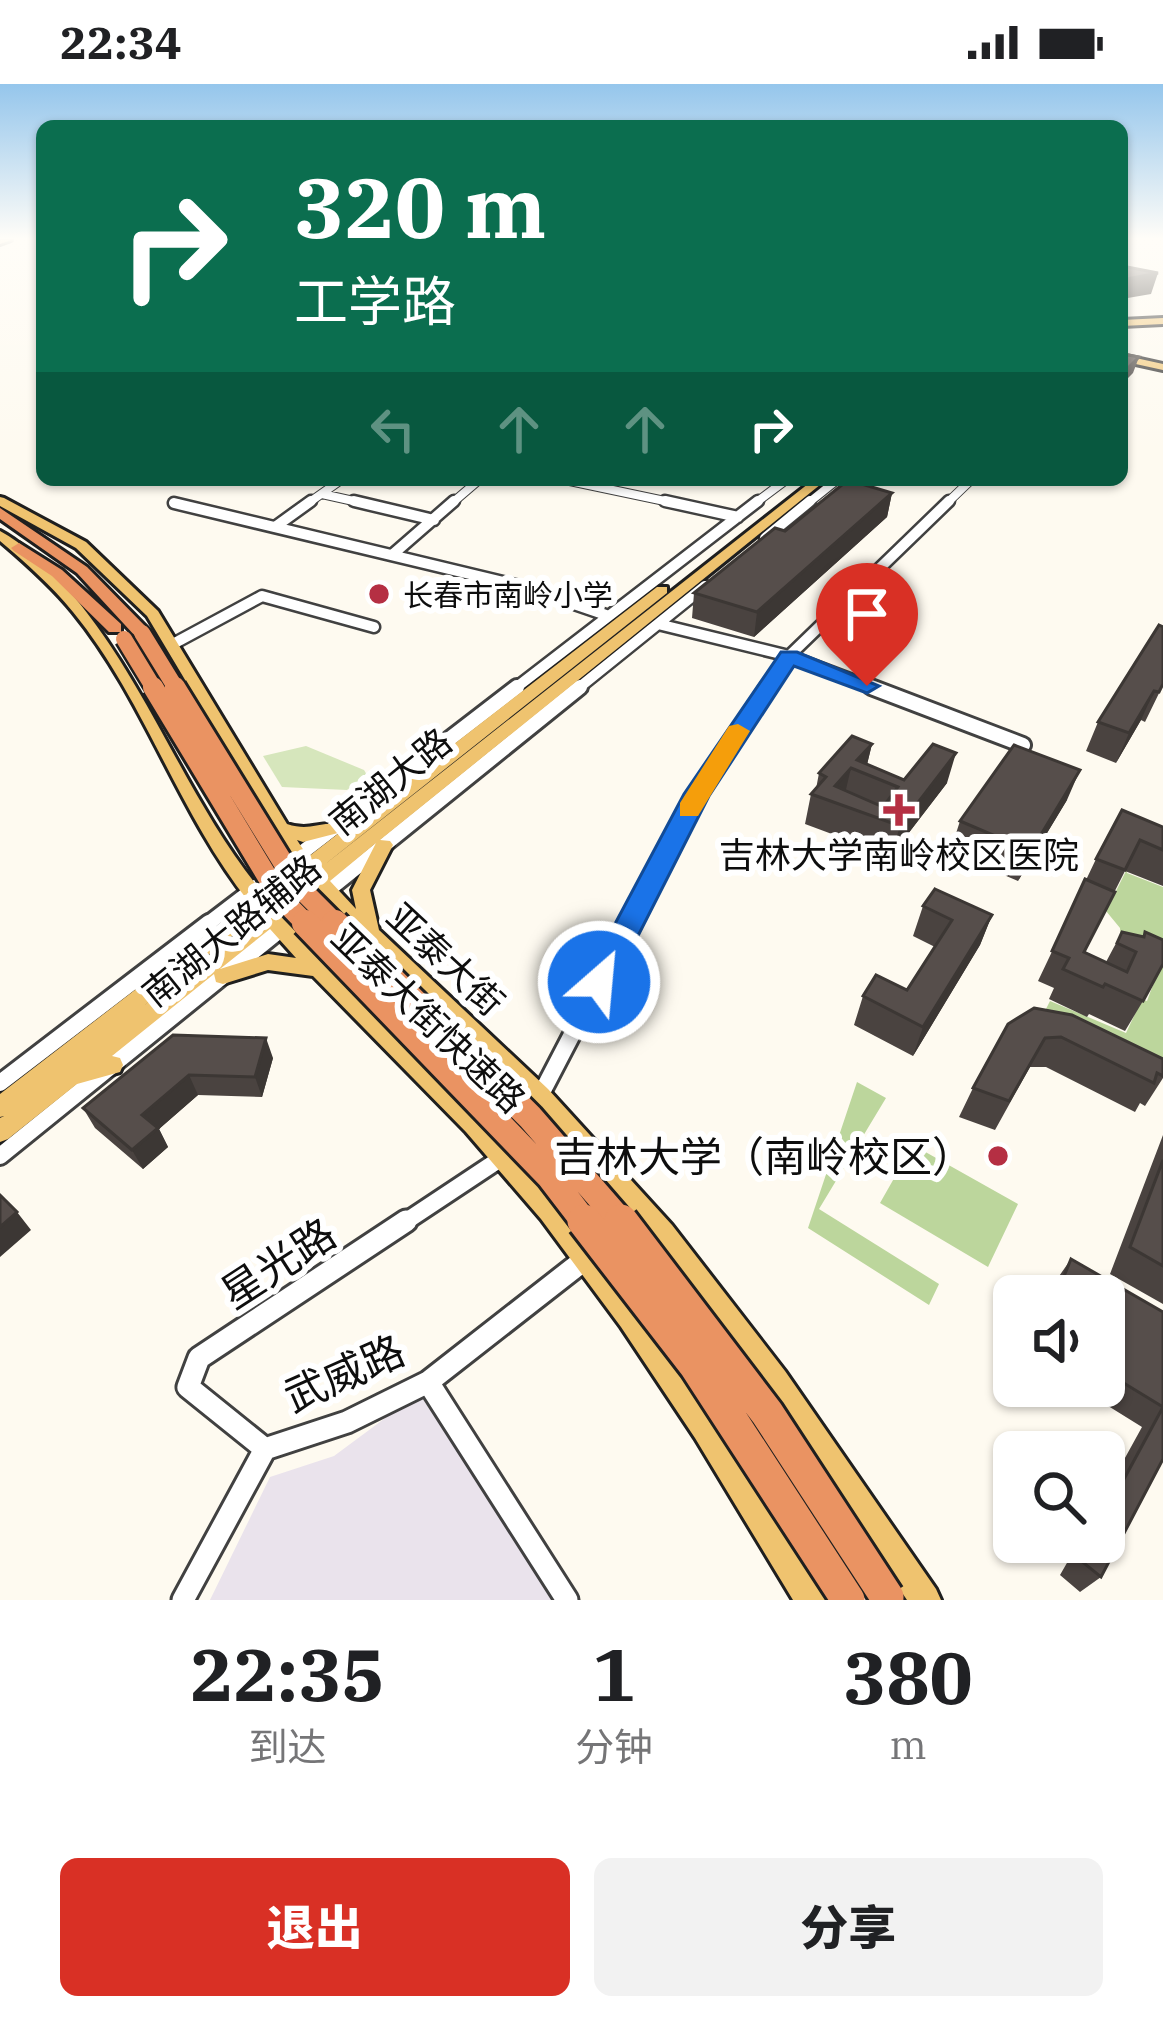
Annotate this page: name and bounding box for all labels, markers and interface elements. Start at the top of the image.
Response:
text: 22:34 [60,13,182,71]
text: 320 m [294,152,546,261]
icon: right [96,168,252,324]
text: 工学路 [294,266,456,336]
icon: left [360,396,426,462]
icon: ahead [486,396,552,462]
icon: ahead [612,396,678,462]
icon: right [738,396,804,462]
pin [816,563,918,686]
place label: 长春市南岭小学 [403,575,613,614]
marker: 长春市南岭小学 [366,581,392,607]
icon: arrive [834,581,900,647]
street label: 南湖大路 [319,717,461,845]
marker: 吉林大学南岭校区医院 [883,794,915,826]
place label: 吉林大学南岭校区医院 [719,831,1079,878]
street label: 南湖大路辅路 [132,844,330,1016]
street label: 亚泰大街 [377,893,515,1025]
street label: 亚泰大街快速路 [322,914,536,1122]
position arrow [536,919,662,1045]
place label: 吉林大学（南岭校区） [554,1129,974,1184]
marker: 吉林大学（南岭校区） [985,1143,1011,1169]
street label: 星光路 [210,1206,346,1320]
map controls [993,1275,1125,1563]
button: sound [993,1275,1125,1407]
street label: 武威路 [275,1322,413,1424]
button: search [993,1431,1125,1563]
text: 22:35 [190,1627,385,1721]
text: 1 [592,1627,636,1721]
text: 380 [843,1630,973,1724]
text: m [889,1719,927,1770]
text: 到达 [248,1721,327,1772]
text: 分钟 [575,1721,653,1772]
button: 退出 [60,1858,570,1996]
button: 分享 [594,1858,1103,1996]

